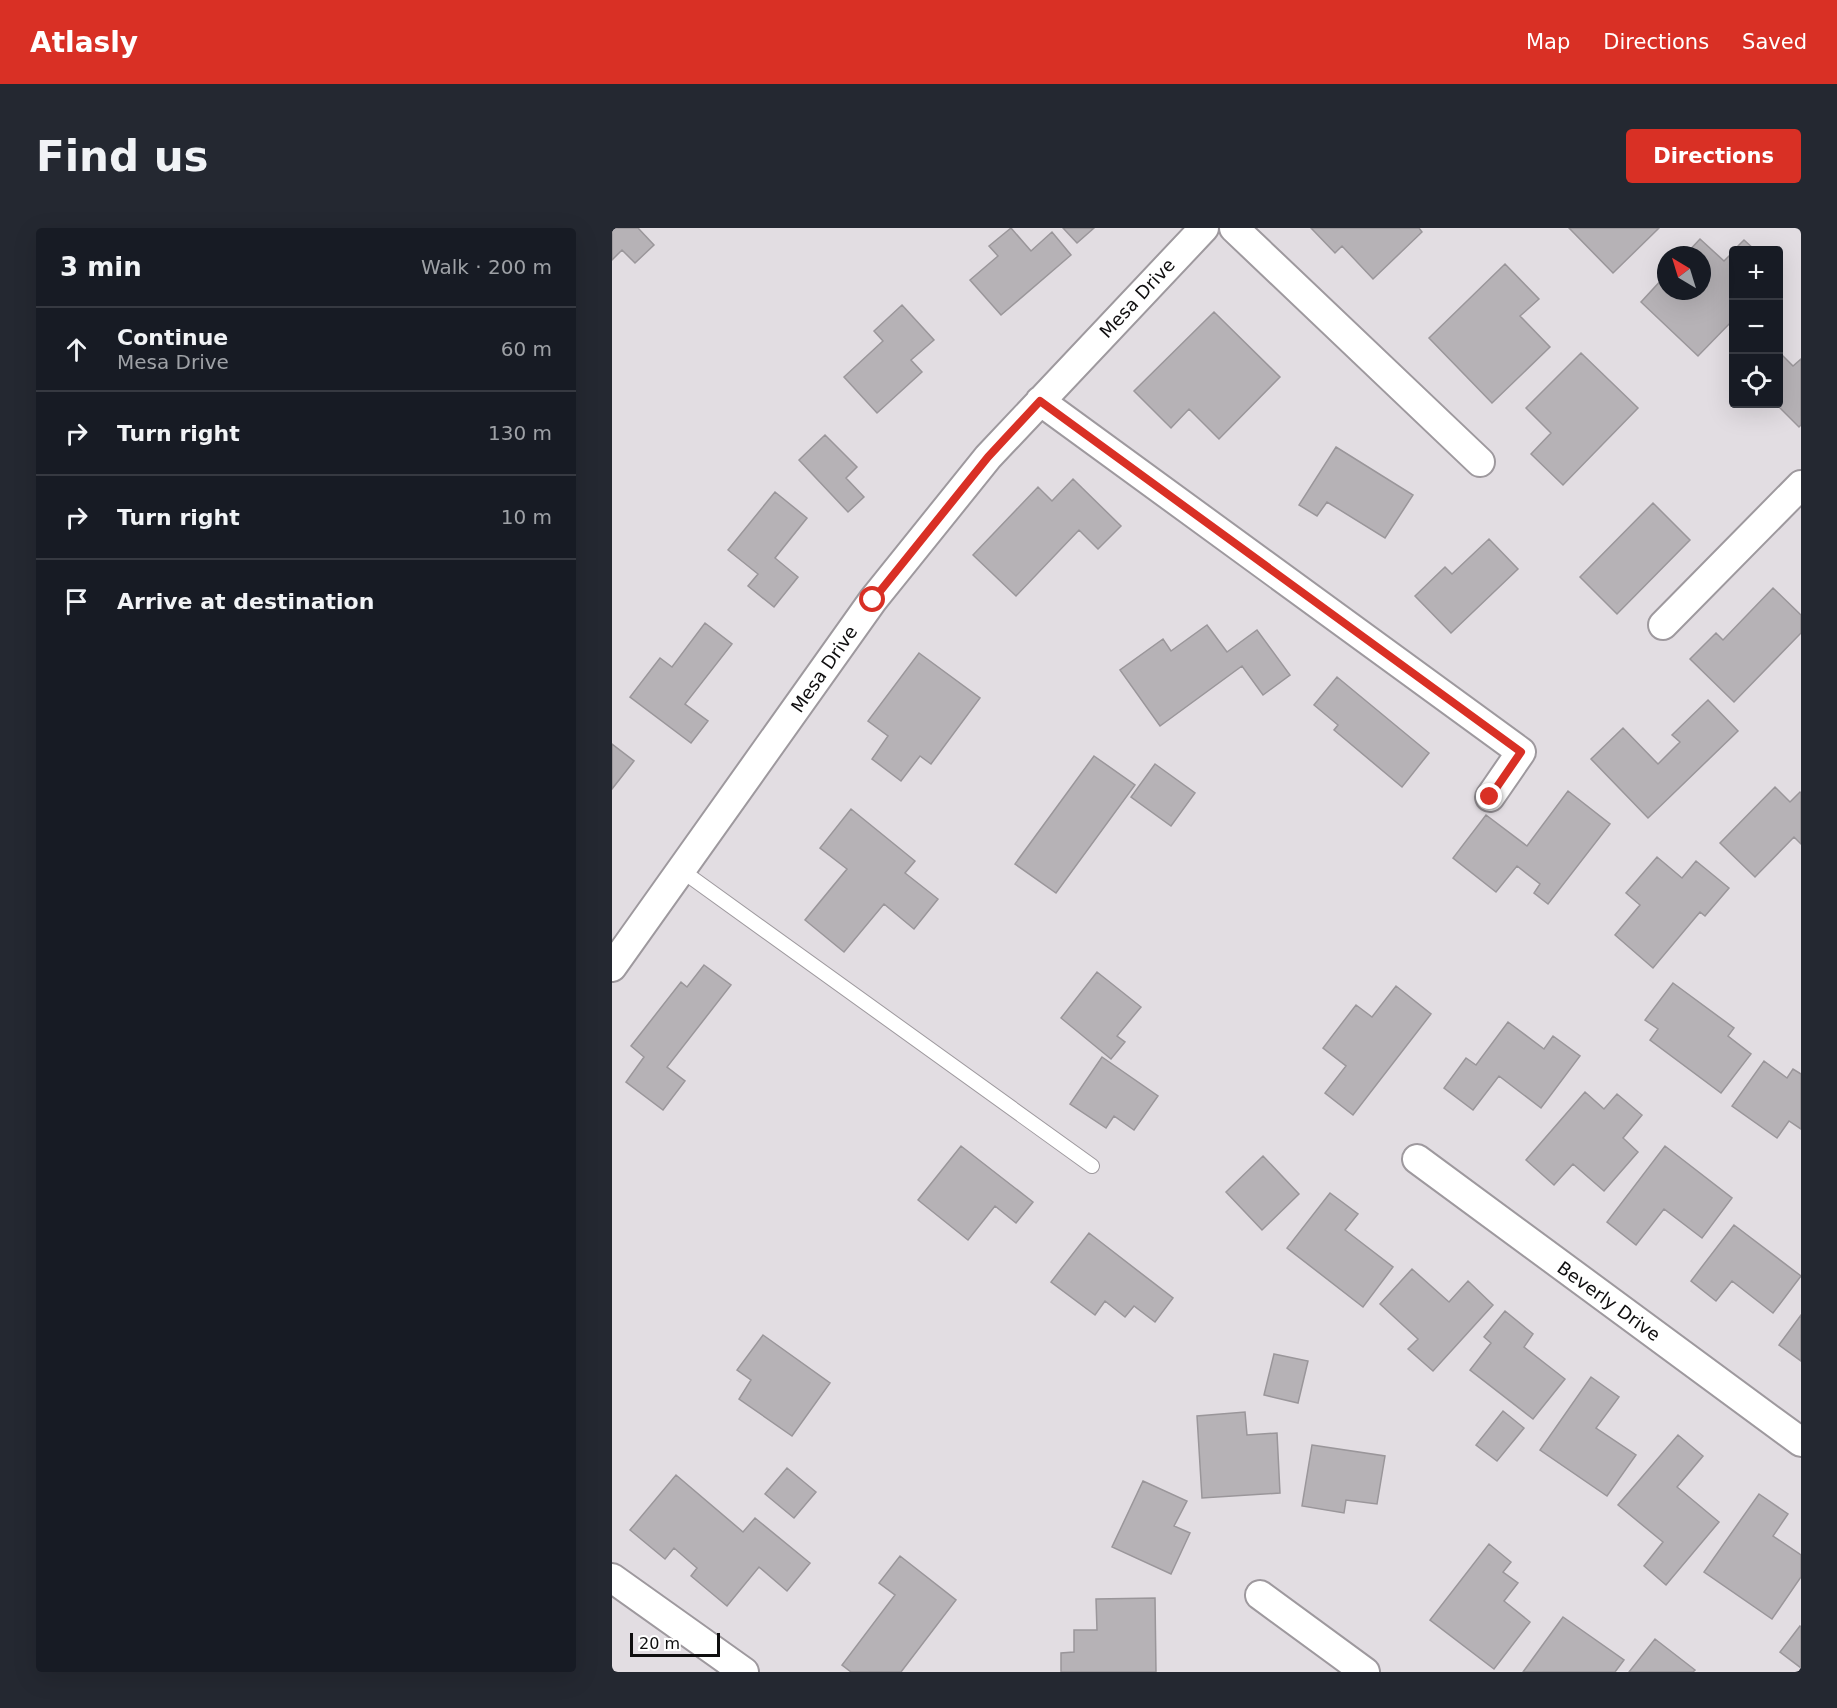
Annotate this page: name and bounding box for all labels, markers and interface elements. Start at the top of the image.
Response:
text: Atlasly [30,26,138,59]
text: Map [1526,30,1570,54]
text: Directions [1603,30,1709,54]
text: Saved [1742,30,1807,54]
button: Directions [1626,129,1801,183]
text: Find us [36,132,209,181]
north arrow [1657,246,1711,300]
map controls [1729,246,1783,408]
button: + [1729,246,1783,300]
text: 3 min [60,252,142,282]
street label: Mesa Drive [1095,254,1179,342]
text: Walk · 200 m [421,255,552,279]
button: − [1729,300,1783,354]
text: Continue [117,325,228,350]
icon: ahead [60,333,93,366]
text: 60 m [501,337,552,361]
text: Mesa Drive [117,350,229,374]
button: locate [1729,354,1783,408]
icon: right [60,417,93,450]
text: Turn right [117,421,240,446]
text: 130 m [488,421,552,445]
icon: right [60,501,93,534]
text: Turn right [117,505,240,530]
text: 10 m [501,505,552,529]
icon: arrive [60,585,93,618]
route start [859,586,885,612]
text: Arrive at destination [117,589,374,614]
street label: Mesa Drive [787,622,861,716]
route end [1476,783,1502,809]
street label: Beverly Drive [1554,1257,1664,1345]
scale bar [630,1630,720,1658]
text: 20 m [639,1634,680,1653]

